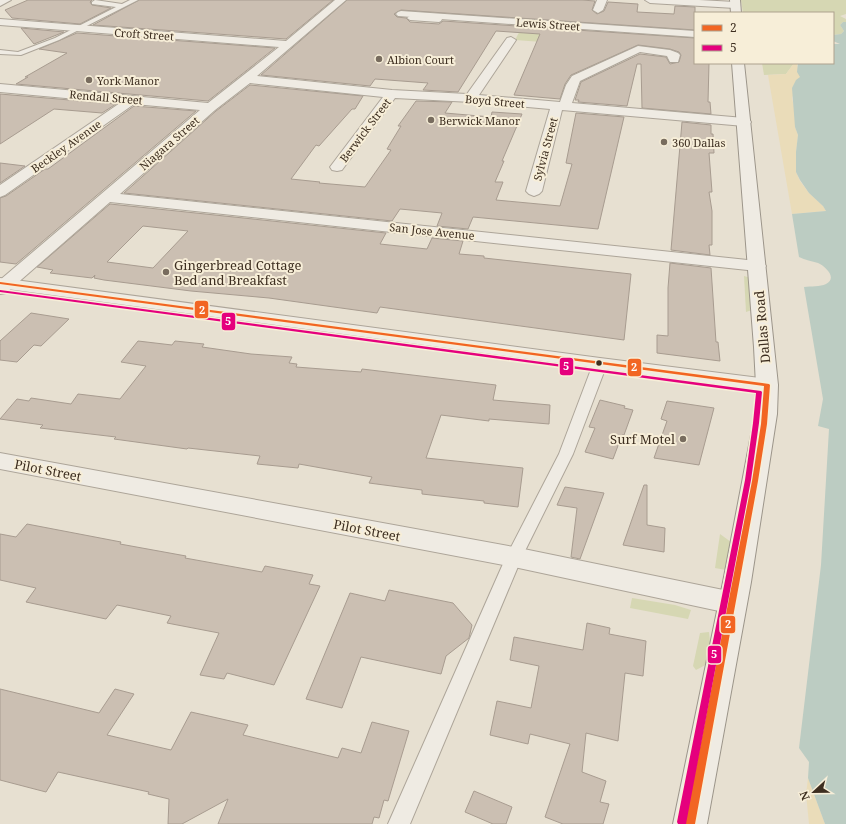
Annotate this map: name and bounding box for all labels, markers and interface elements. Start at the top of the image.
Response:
legend [694,12,834,64]
street label: Lewis Street [515,14,581,34]
text: 2 [730,19,737,36]
street label: Croft Street [114,24,174,44]
text: 5 [730,39,737,56]
place label: Albion Court [387,52,454,67]
marker: Albion Court [374,54,384,64]
place label: York Manor [96,73,160,88]
marker: York Manor [84,75,94,85]
street label: Rendall Street [69,86,143,108]
street label: Boyd Street [465,91,526,111]
street label: Berwick Street [336,95,394,165]
street label: Niagara Street [136,113,202,173]
place label: Berwick Manor [439,113,521,128]
marker: Berwick Manor [426,115,436,125]
street label: Beckley Avenue [28,116,104,176]
street label: Sylvia Street [529,116,561,182]
place label: 360 Dallas [672,135,726,150]
marker: 360 Dallas [659,137,669,147]
street label: San Jose Avenue [389,219,475,243]
place label: Gingerbread Cottage Bed and Breakfast [174,256,302,289]
marker: Gingerbread Cottage Bed and Breakfast [161,267,171,277]
street label: Dallas Road [750,290,774,364]
line badge: 2 [194,300,209,319]
text: 2 [199,302,205,317]
line badge: 5 [221,312,236,331]
text: 5 [225,313,231,328]
line badge: 5 [559,357,574,376]
text: 5 [563,358,569,373]
unlabelled marker [594,358,604,368]
line badge: 2 [627,358,642,377]
text: 2 [631,359,637,374]
place label: Surf Motel [610,430,675,448]
marker: Surf Motel [678,434,688,444]
street label: Pilot Street [13,455,83,485]
street label: Pilot Street [332,515,402,545]
line badge: 2 [720,615,736,634]
text: 2 [725,616,731,631]
line badge: 5 [707,645,722,664]
text: 5 [711,646,717,661]
north arrow [794,772,834,812]
text: N [796,789,813,803]

